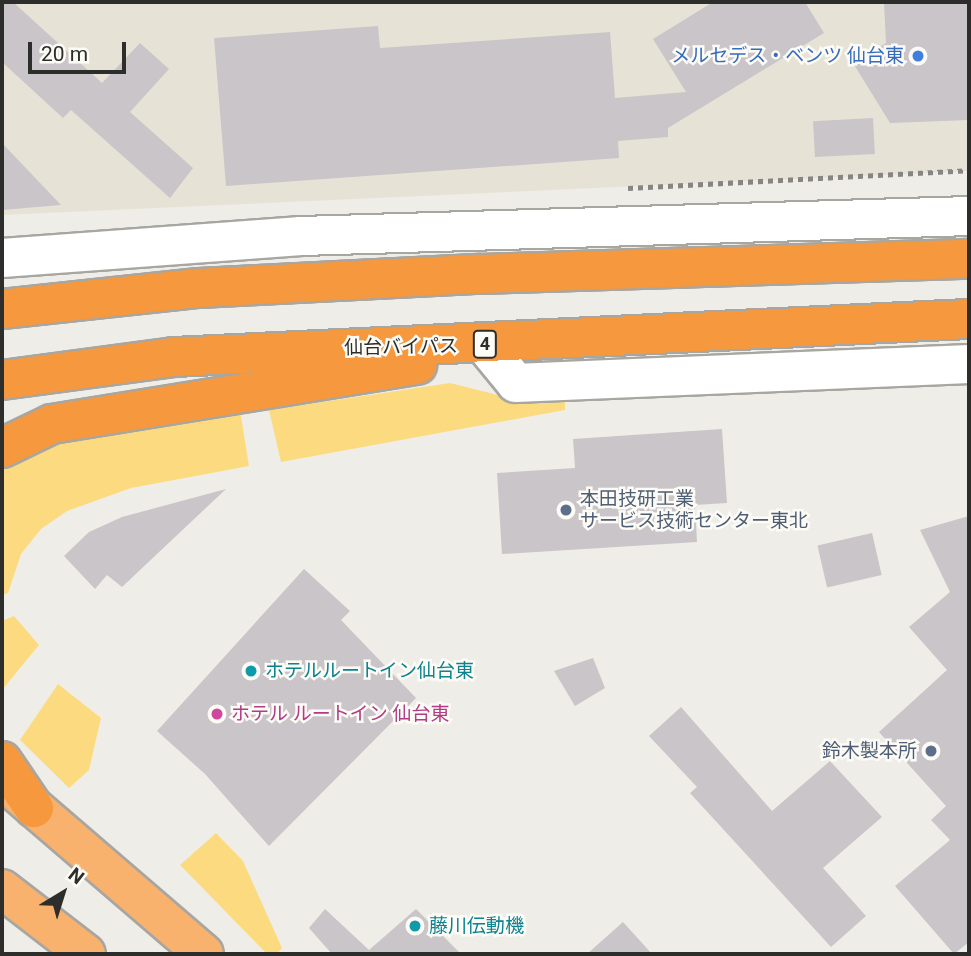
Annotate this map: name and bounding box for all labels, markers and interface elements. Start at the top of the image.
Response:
scale bar [32,28,130,72]
text: 20 m [41,42,88,66]
place label: メルセデス・ベンツ 仙台東 [671,45,904,67]
marker: メルセデス・ベンツ 仙台東 [910,48,926,64]
road number: 4 [473,330,497,358]
street label: 仙台バイパス [344,335,458,359]
place label: 本田技研工業 サービス技術センター東北 [580,488,808,532]
marker: 本田技研工業 サービス技術センター東北 [558,502,574,518]
place label: ホテルルートイン仙台東 [265,660,474,682]
marker: ホテルルートイン仙台東 [243,663,259,679]
place label: ホテル ルートイン 仙台東 [231,703,449,725]
marker: ホテル ルートイン 仙台東 [209,706,225,722]
place label: 鈴木製本所 [822,740,917,762]
marker: 鈴木製本所 [923,743,939,759]
north arrow [28,858,98,928]
text: N [64,863,89,889]
place label: 藤川伝動機 [429,915,524,937]
marker: 藤川伝動機 [407,918,423,934]

